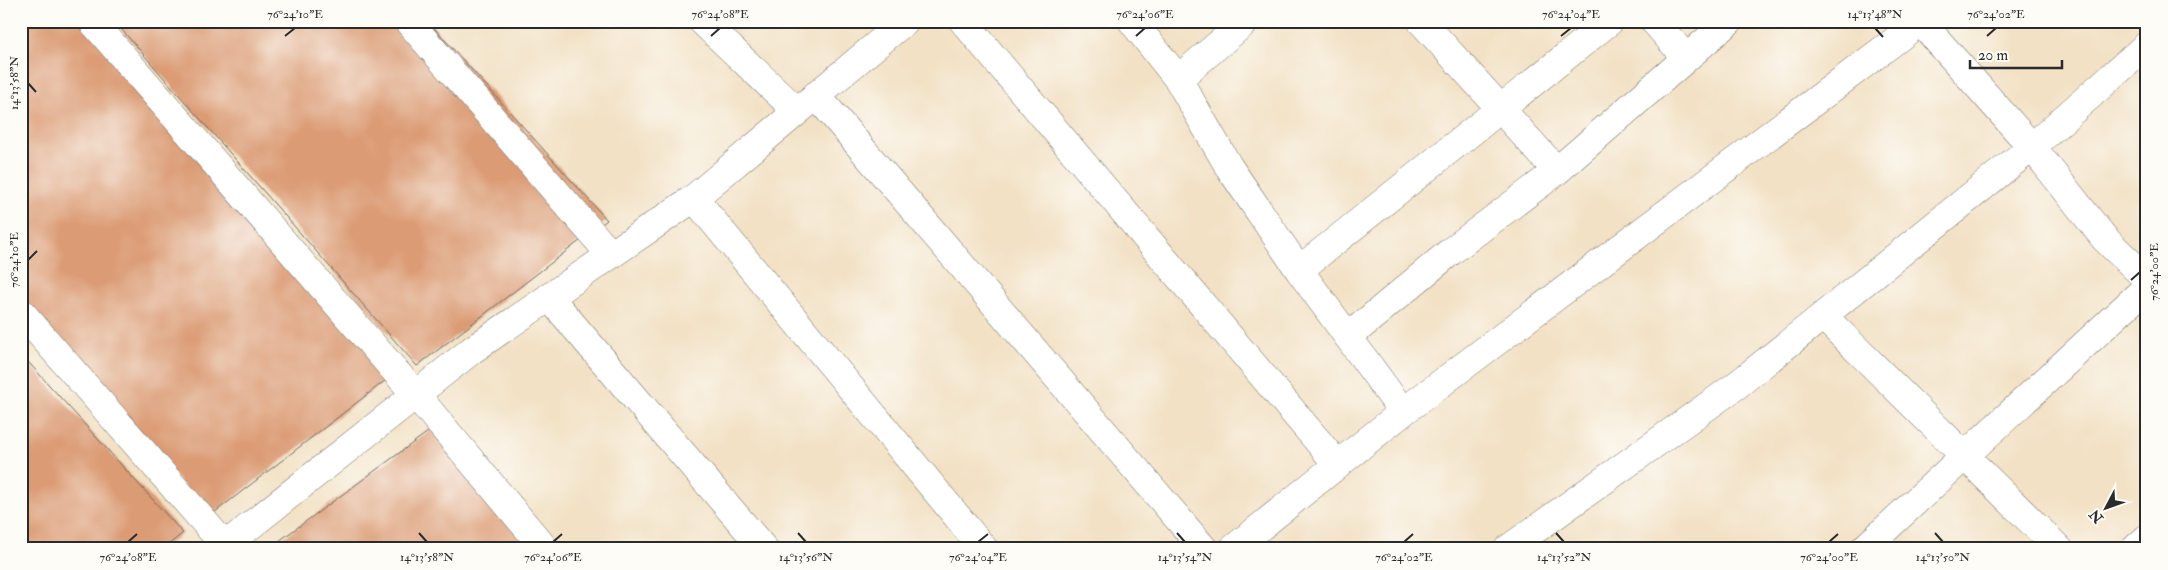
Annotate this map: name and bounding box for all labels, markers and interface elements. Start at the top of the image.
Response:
text: 76°24'10"E [267,7,323,22]
text: 76°24'08"E [691,7,749,22]
text: 76°24'06"E [1116,7,1174,22]
text: 76°24'04"E [1542,7,1600,22]
text: 14°13'48"N [1847,7,1903,22]
text: 76°24'02"E [1967,7,2025,22]
scale bar [1970,38,2063,70]
text: 20 m [1978,46,2008,65]
text: 14°13'58"N [7,56,22,110]
text: 76°24'10"E [7,232,22,288]
text: 76°24'00"E [2147,243,2162,301]
north arrow [2080,482,2130,532]
text: N [2086,506,2108,527]
text: 76°24'08"E [99,550,157,565]
text: 14°13'58"N [400,550,454,565]
text: 76°24'06"E [524,550,582,565]
text: 14°13'56"N [779,550,833,565]
text: 76°24'04"E [949,550,1007,565]
text: 14°13'54"N [1158,550,1212,565]
text: 76°24'02"E [1375,550,1433,565]
text: 14°13'52"N [1537,550,1591,565]
text: 76°24'00"E [1800,550,1858,565]
text: 14°13'50"N [1916,550,1970,565]

